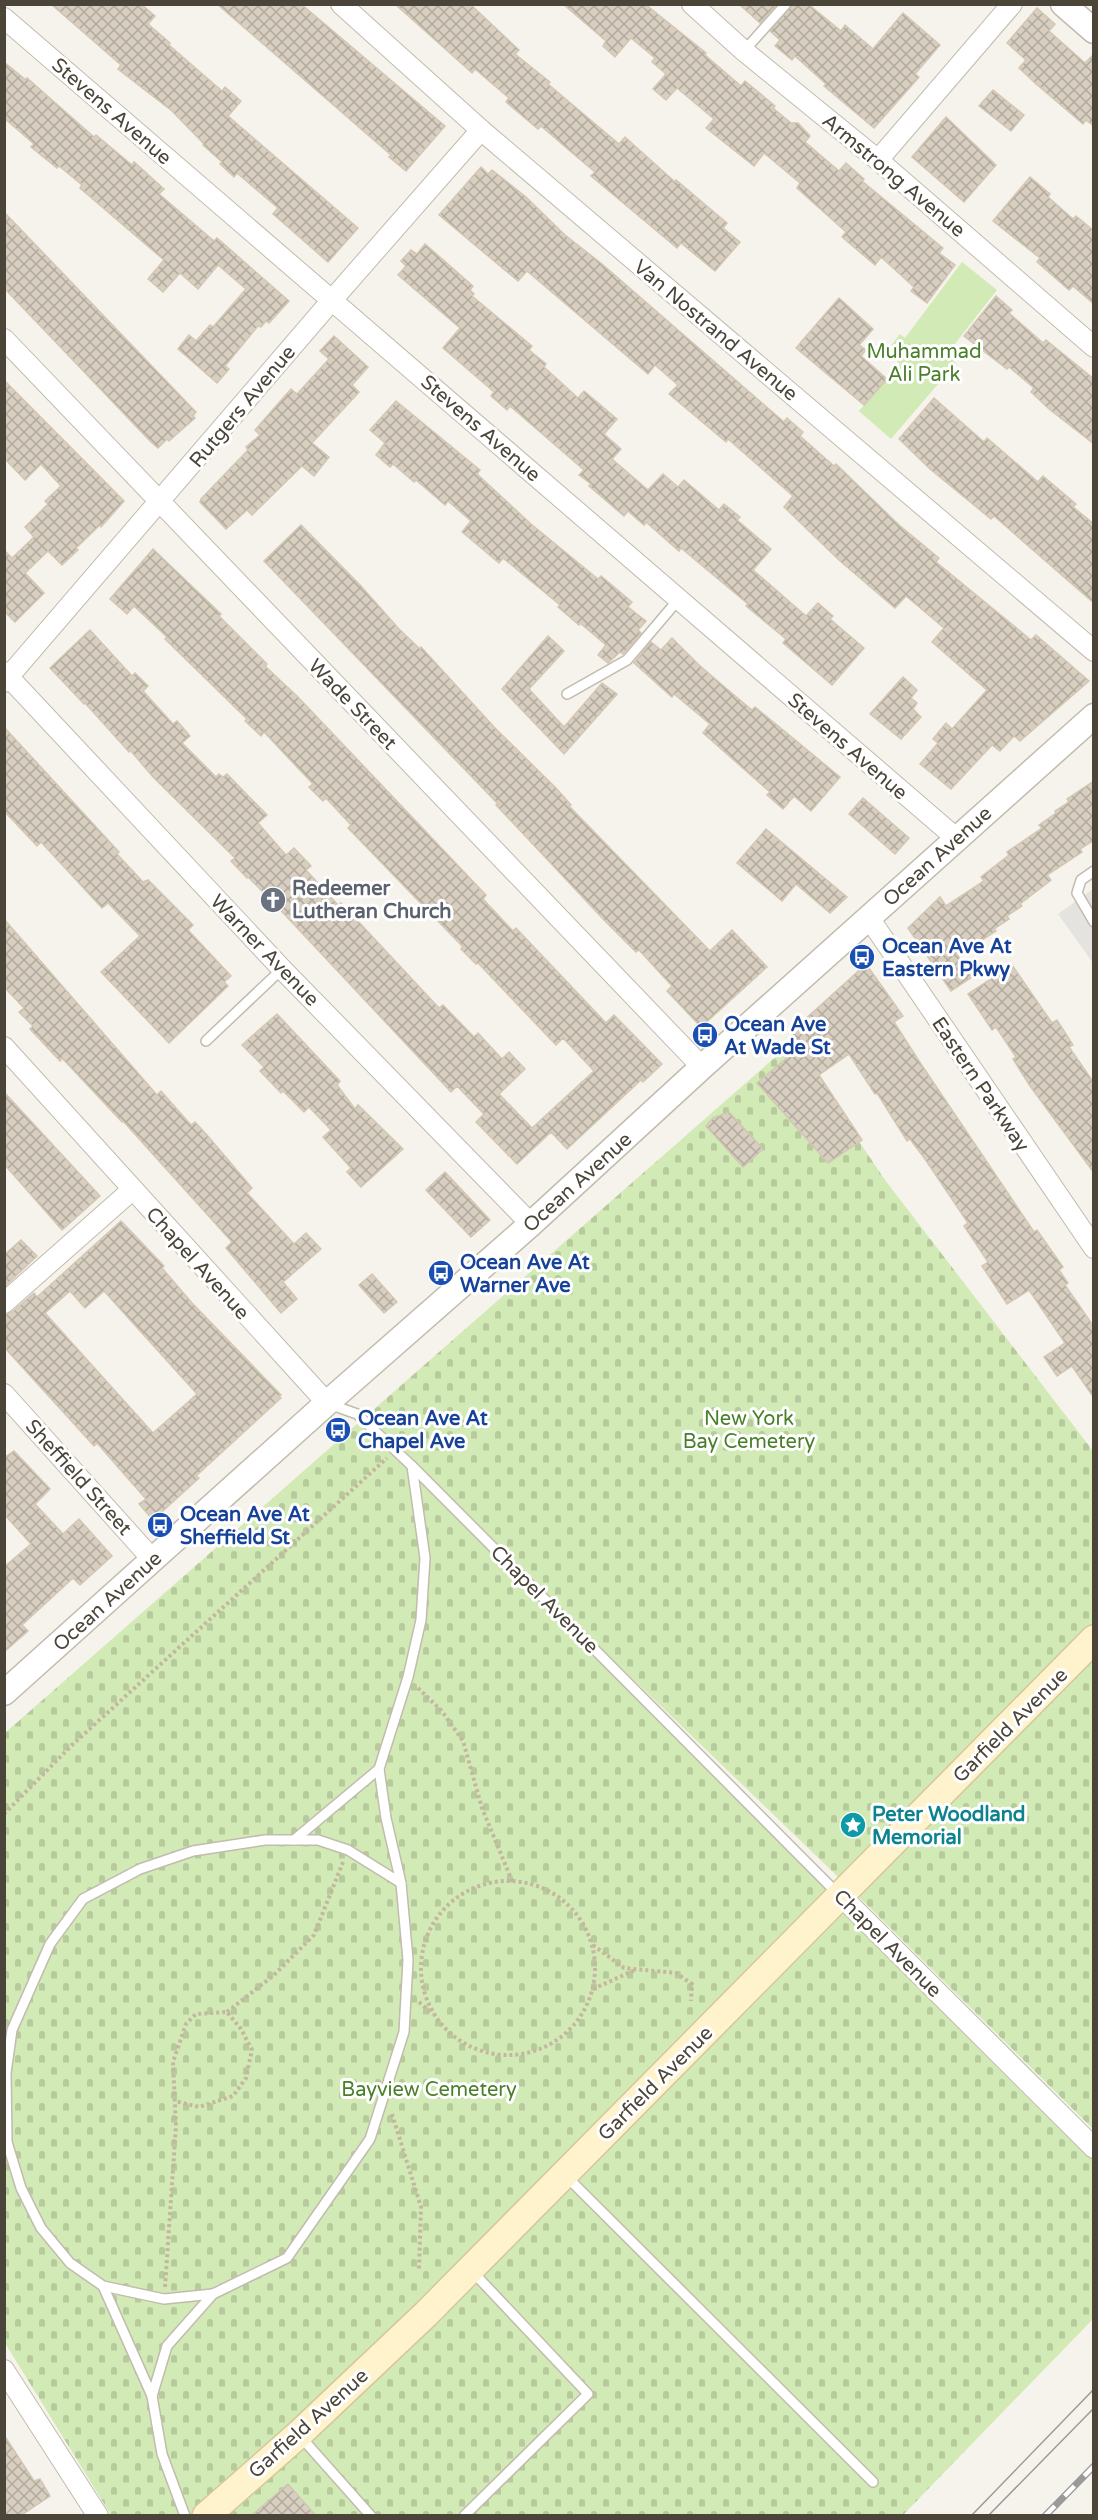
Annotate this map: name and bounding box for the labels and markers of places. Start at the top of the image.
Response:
place label: Redeemer Lutheran Church [292,877,452,924]
church icon: Redeemer Lutheran Church [258,885,288,915]
place label: Ocean Ave At Eastern Pkwy [882,935,1012,982]
bus stop icon: Ocean Ave At Eastern Pkwy [847,942,877,972]
place label: Ocean Ave At Wade St [724,1013,831,1060]
bus stop icon: Ocean Ave At Wade St [690,1020,720,1050]
place label: Ocean Ave At Warner Ave [460,1251,590,1298]
bus stop icon: Ocean Ave At Warner Ave [426,1258,456,1288]
place label: Ocean Ave At Chapel Ave [358,1407,488,1454]
bus stop icon: Ocean Ave At Chapel Ave [323,1415,353,1445]
place label: Ocean Ave At Sheffield St [180,1503,310,1550]
bus stop icon: Ocean Ave At Sheffield St [145,1510,175,1540]
place label: Peter Woodland Memorial [872,1803,1025,1850]
place icon: Peter Woodland Memorial [838,1810,868,1840]

